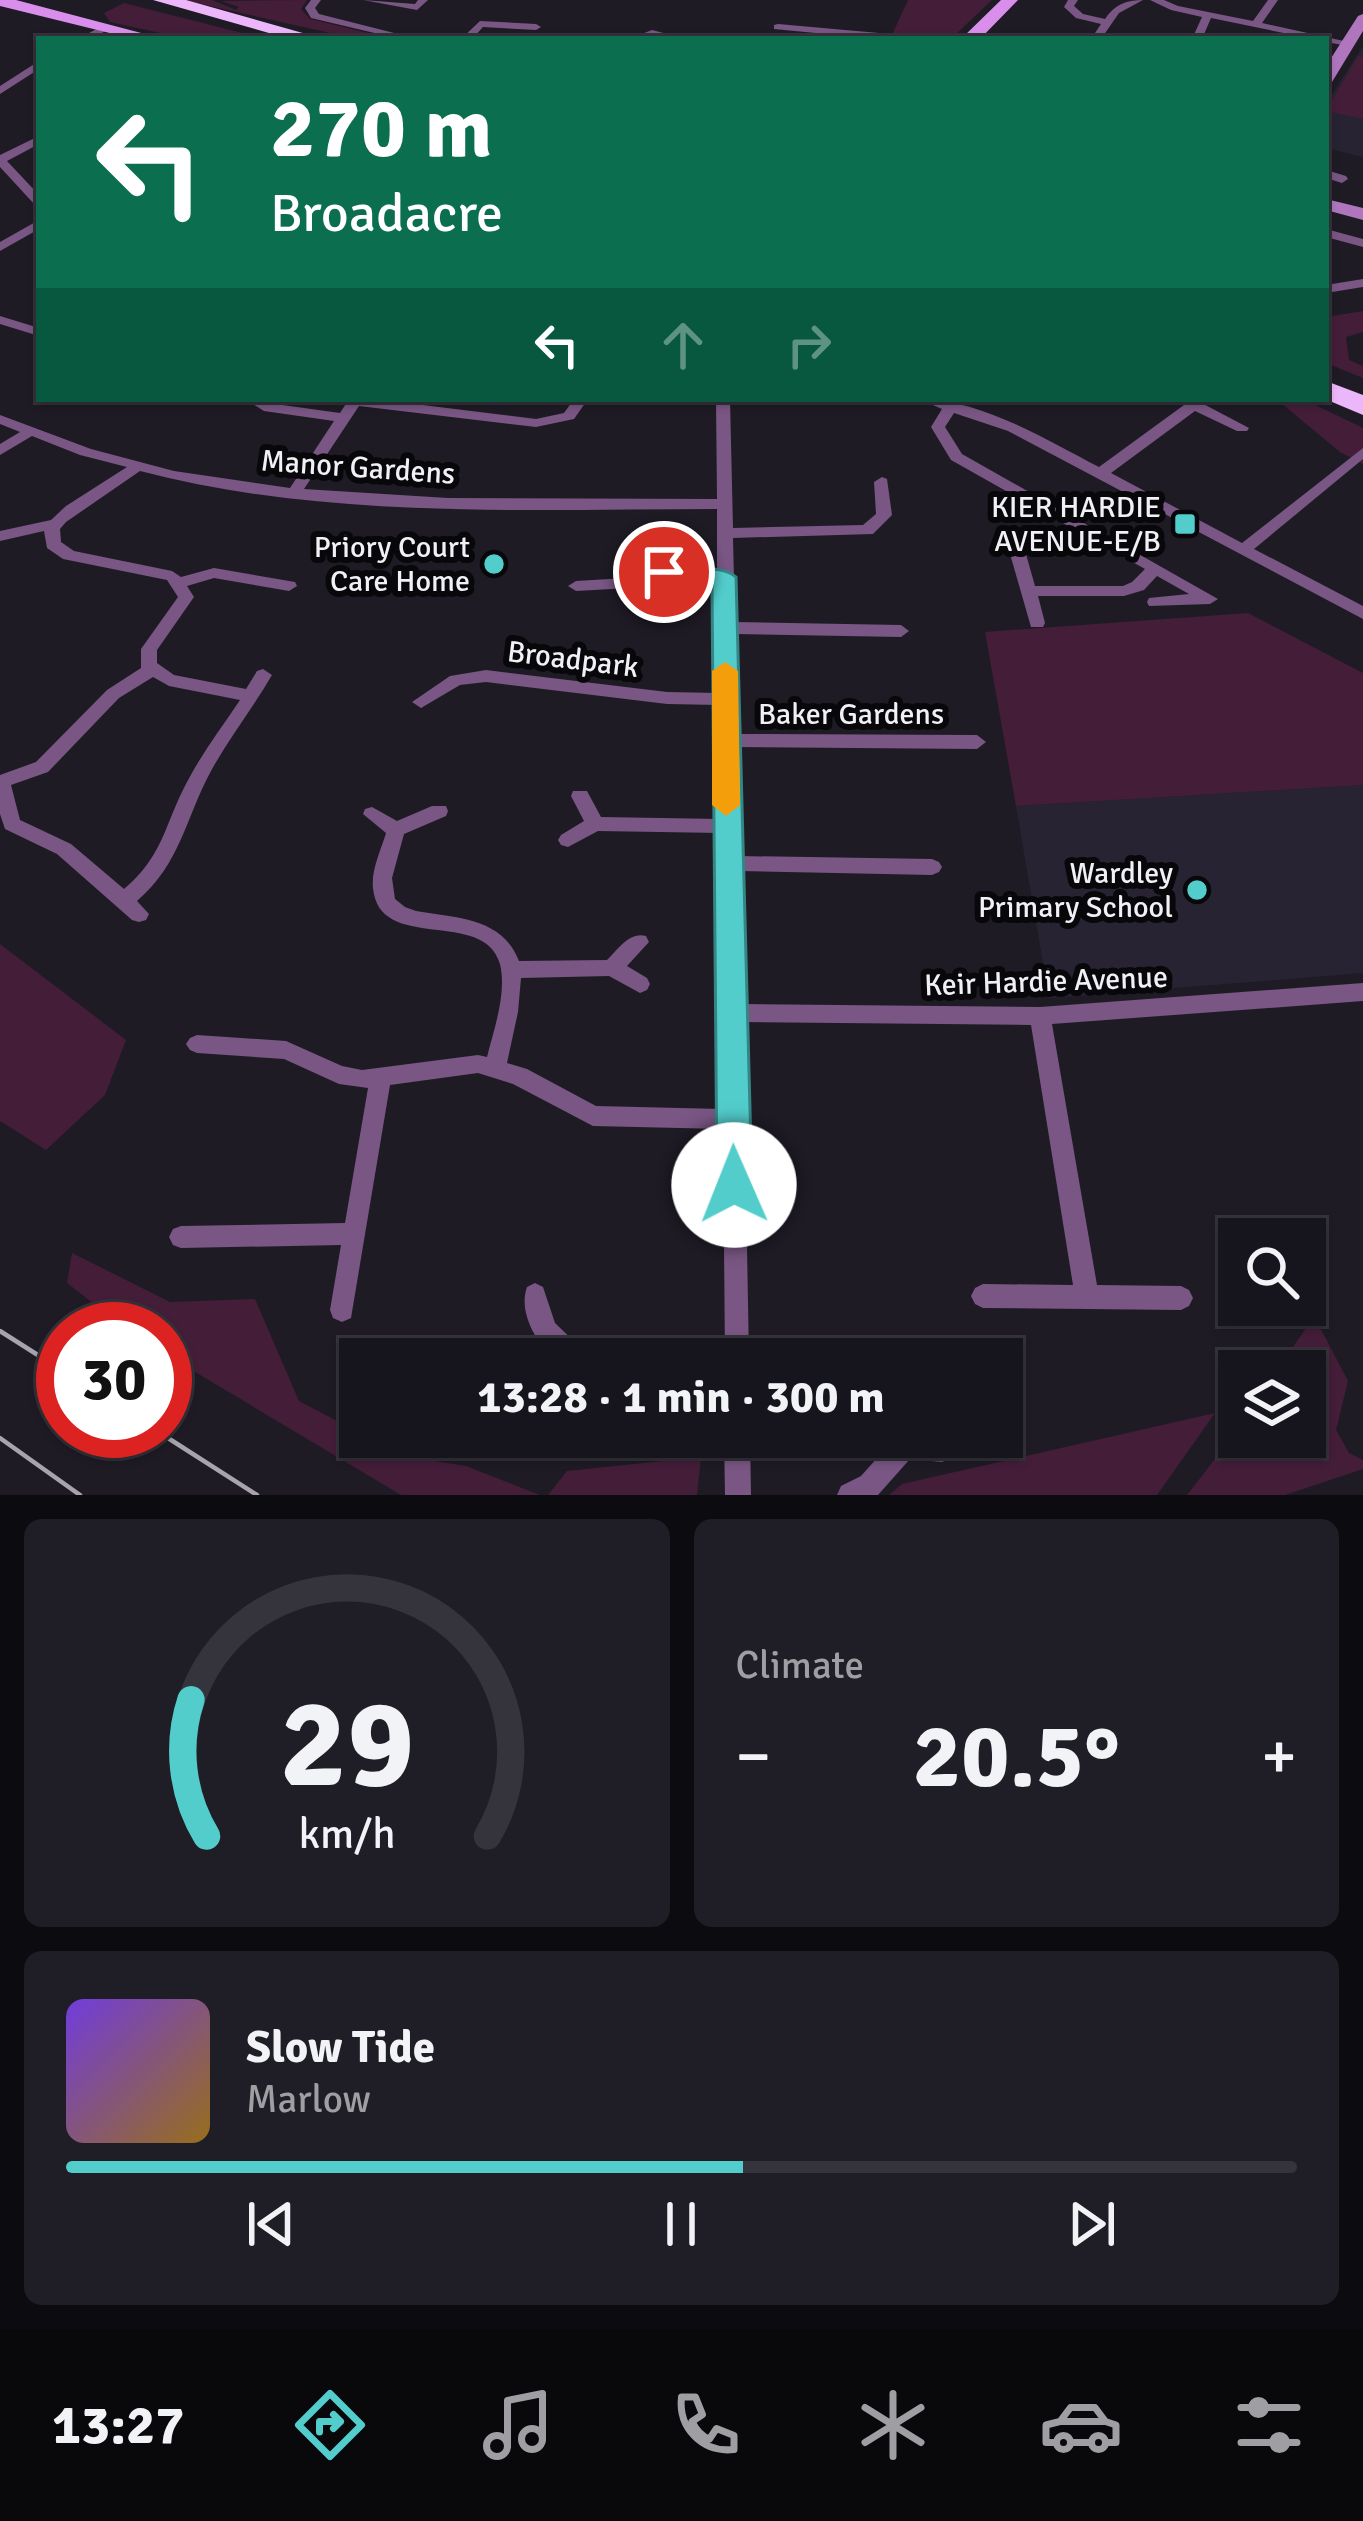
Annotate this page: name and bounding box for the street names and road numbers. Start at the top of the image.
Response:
street label: Manor Gardens [260,442,456,493]
street label: Broadpark [505,633,641,686]
street label: Baker Gardens [758,696,944,733]
street label: Keir Hardie Avenue [924,959,1168,1004]

